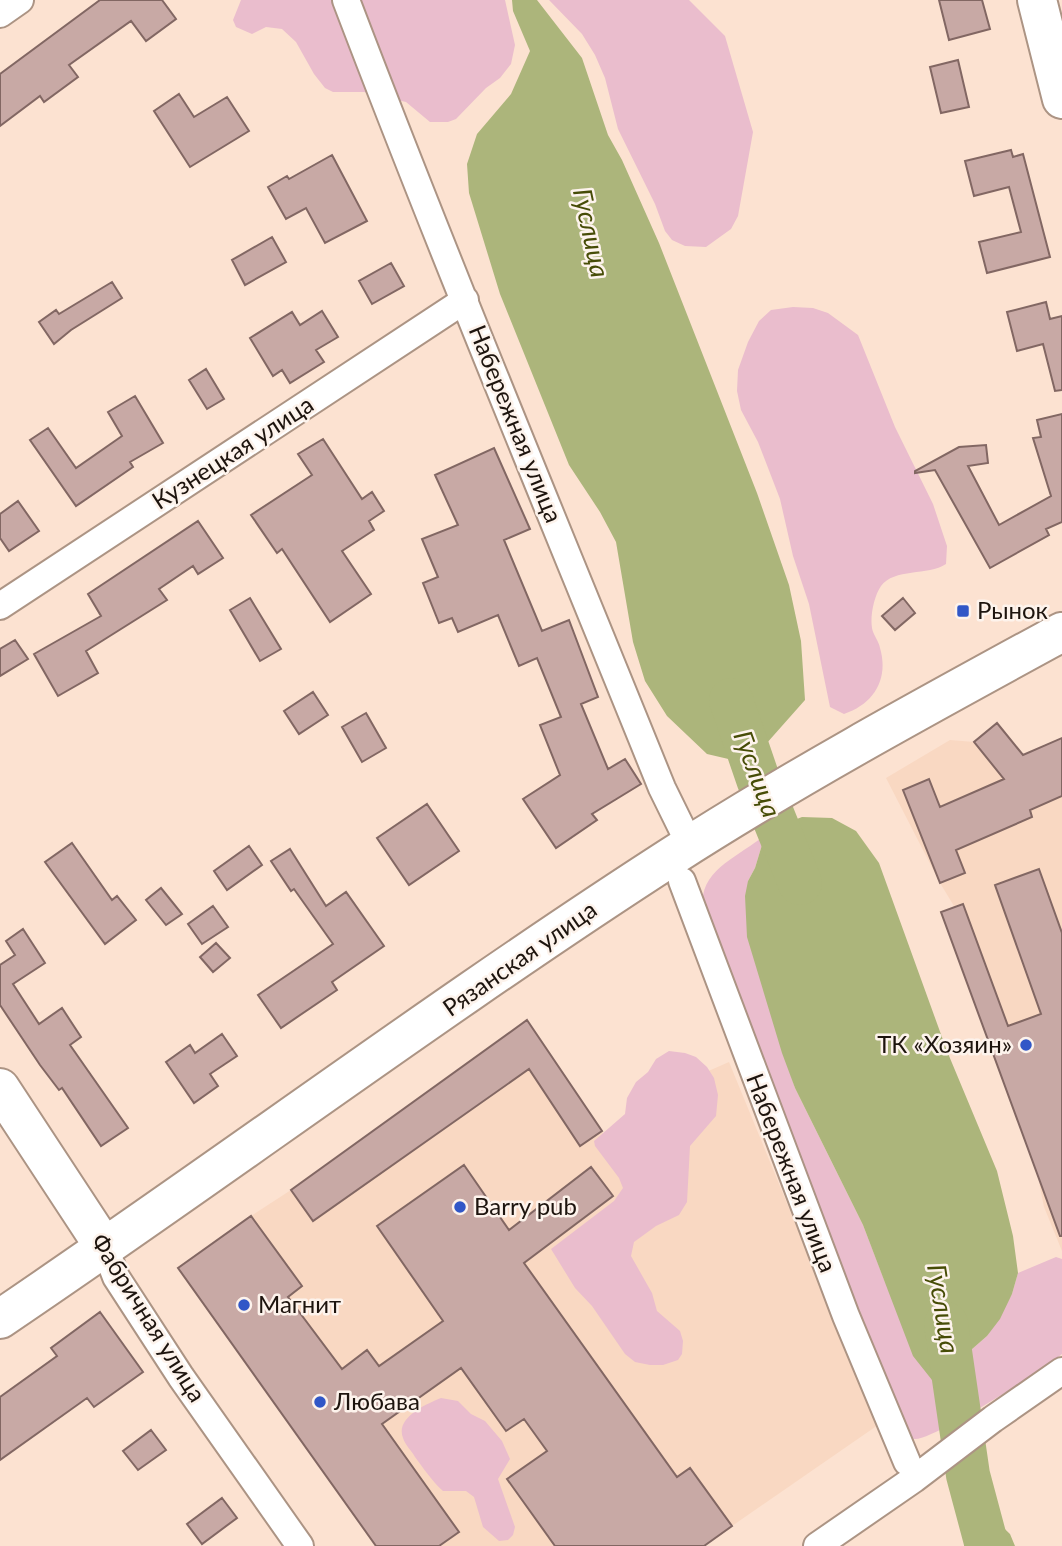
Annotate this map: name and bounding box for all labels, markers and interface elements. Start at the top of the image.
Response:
water label: Гуслица [567,185,617,280]
street label: Набережная улица [464,320,569,526]
street label: Кузнецкая улица [146,389,318,515]
place label: Рынок [977,595,1049,624]
marker: Рынок [955,603,971,619]
water label: Гуслица [727,726,788,822]
street label: Рязанская улица [437,894,602,1022]
place label: ТК «Хозяин» [877,1029,1012,1058]
marker: ТК «Хозяин» [1018,1037,1034,1053]
street label: Набережная улица [741,1069,844,1276]
place label: Barry pub [474,1191,577,1220]
marker: Barry pub [452,1199,468,1215]
street label: Фабричная улица [86,1228,213,1407]
water label: Гуслица [921,1262,967,1356]
place label: Магнит [258,1289,341,1318]
marker: Магнит [236,1297,252,1313]
place label: Любава [333,1386,420,1415]
marker: Любава [312,1394,328,1410]

